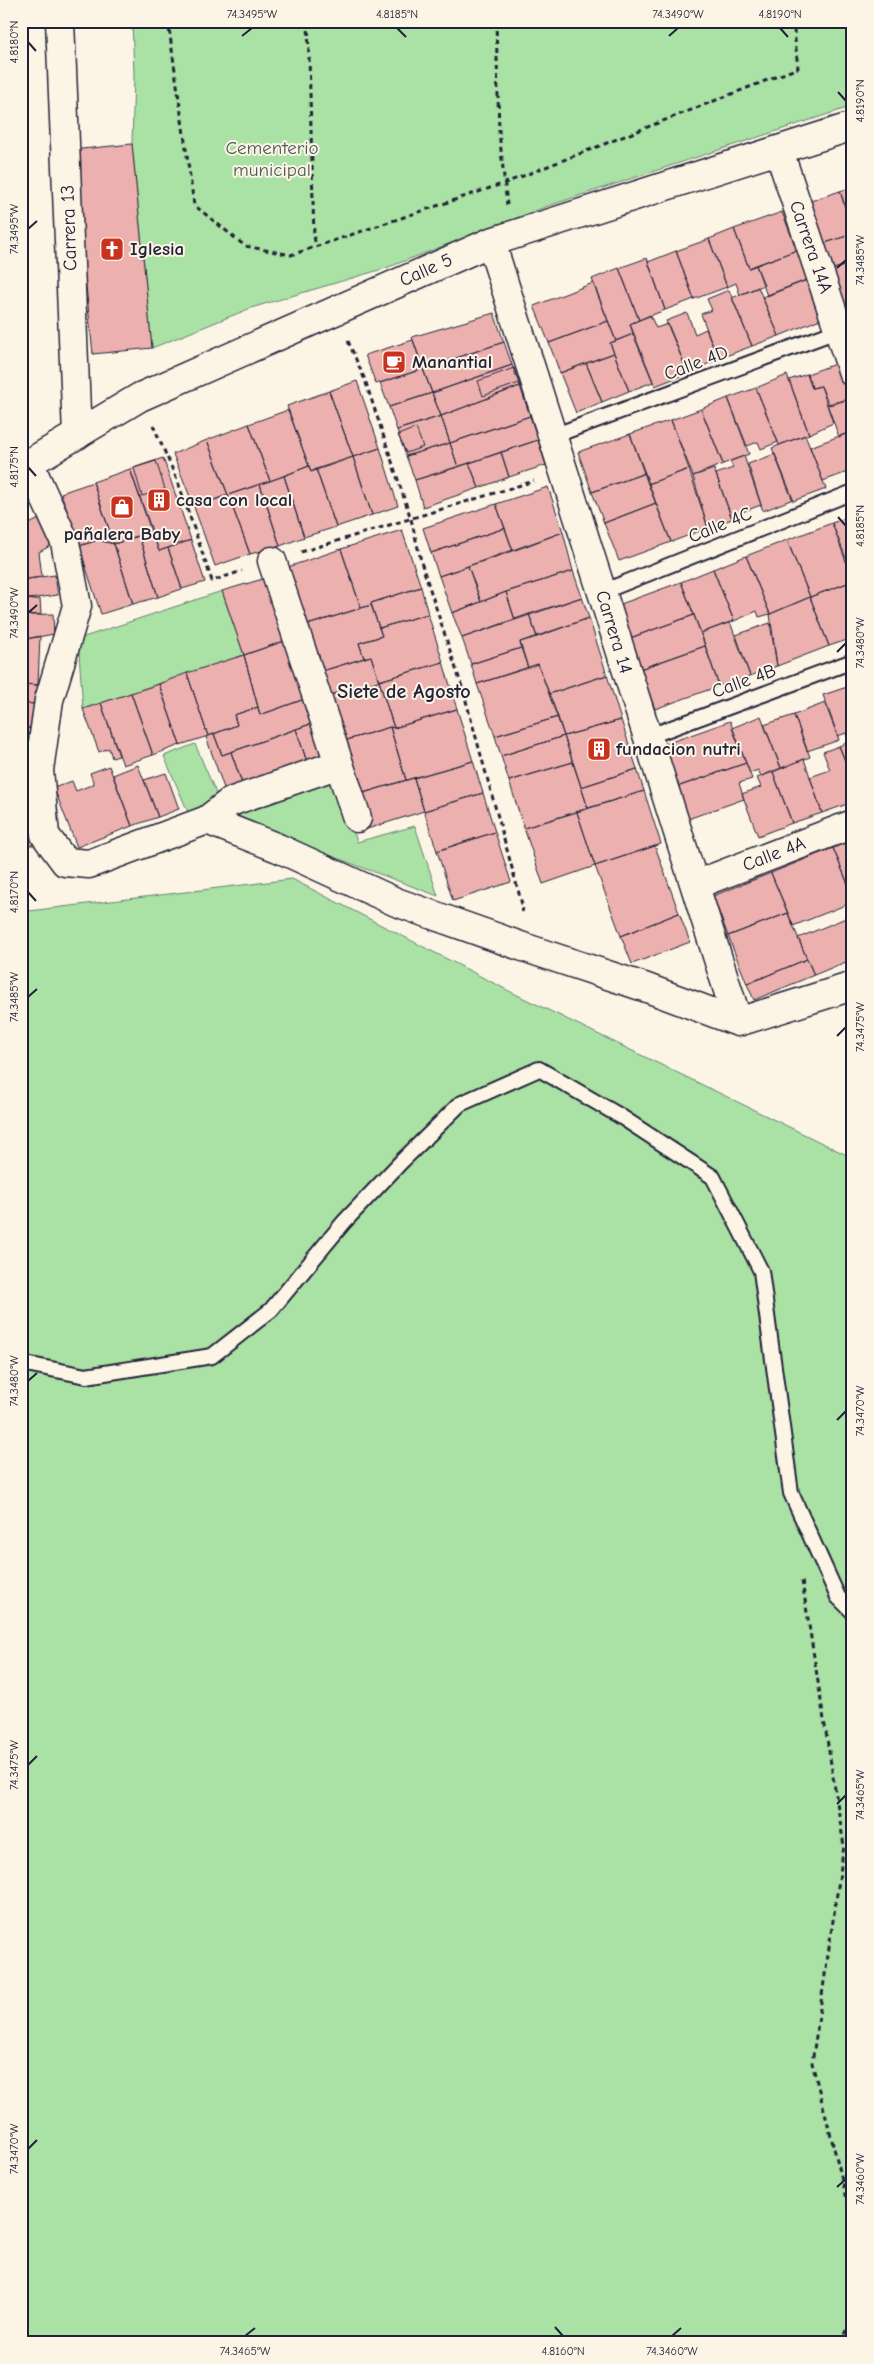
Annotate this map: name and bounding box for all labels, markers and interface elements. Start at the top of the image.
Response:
text: 74.3495°W [227,7,278,21]
text: 4.8185°N [376,7,418,21]
text: 74.3490°W [652,7,704,21]
text: 4.8190°N [758,7,802,21]
text: 4.8180°N [7,21,21,63]
text: 4.8190°N [853,79,867,123]
park label: Cementerio municipal [225,137,319,181]
street label: Carrera 13 [57,185,81,271]
street label: Carrera 14A [785,198,837,296]
text: 74.3495°W [7,203,21,254]
text: 74.3485°W [853,234,867,285]
church icon: Iglesia [99,236,125,262]
place label: Iglesia [130,238,184,260]
street label: Calle 5 [396,249,456,291]
street label: Calle 4D [661,341,731,385]
cafe icon: Manantial [381,349,407,375]
place label: Manantial [412,351,492,373]
text: 4.8175°N [7,446,21,488]
building icon: casa con local [146,487,172,513]
place label: casa con local [176,489,292,511]
shop icon: pañalera Baby [109,494,135,520]
street label: Calle 4C [685,502,755,548]
text: 4.8185°N [853,505,867,547]
place label: pañalera Baby [64,523,181,545]
text: 74.3490°W [7,587,21,639]
street label: Carrera 14 [591,588,637,676]
text: 74.3480°W [853,617,867,669]
street label: Calle 4B [709,659,779,703]
district label: Siete de Agosto [337,680,471,703]
building icon: fundacion nutri [586,736,612,762]
place label: fundacion nutri [615,738,741,760]
street label: Calle 4A [739,832,809,876]
text: 4.8170°N [7,871,21,913]
text: 74.3485°W [7,971,21,1022]
text: 74.3475°W [853,1002,867,1052]
text: 74.3480°W [7,1355,21,1407]
text: 74.3470°W [853,1385,867,1436]
text: 74.3475°W [7,1740,21,1790]
text: 74.3465°W [853,1769,867,1820]
text: 74.3470°W [7,2123,21,2174]
text: 74.3460°W [853,2153,867,2205]
text: 74.3465°W [220,2344,271,2358]
text: 4.8160°N [541,2344,585,2358]
text: 74.3460°W [646,2344,698,2358]

